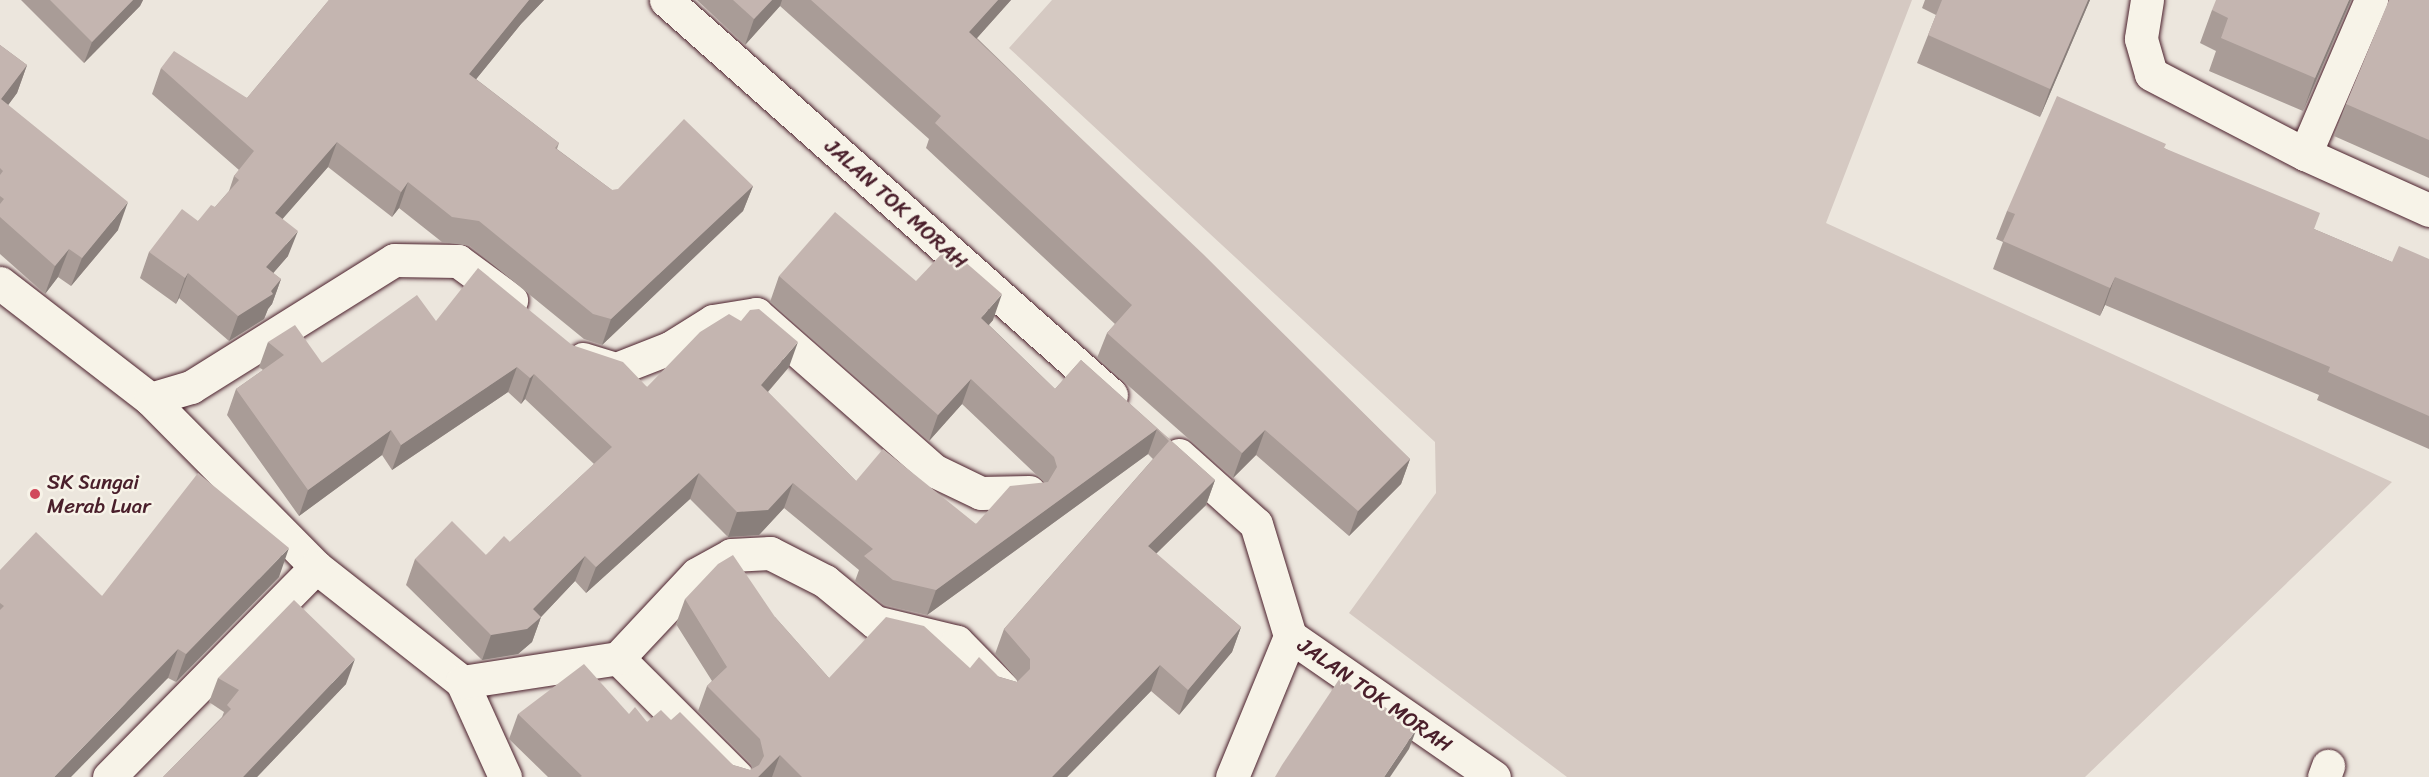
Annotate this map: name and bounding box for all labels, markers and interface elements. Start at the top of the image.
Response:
street label: JALAN TOK MORAH [820,134,972,274]
place label: SK Sungai Merab Luar [47,469,151,519]
marker: SK Sungai Merab Luar [28,487,42,501]
street label: JALAN TOK MORAH [1293,632,1457,758]

